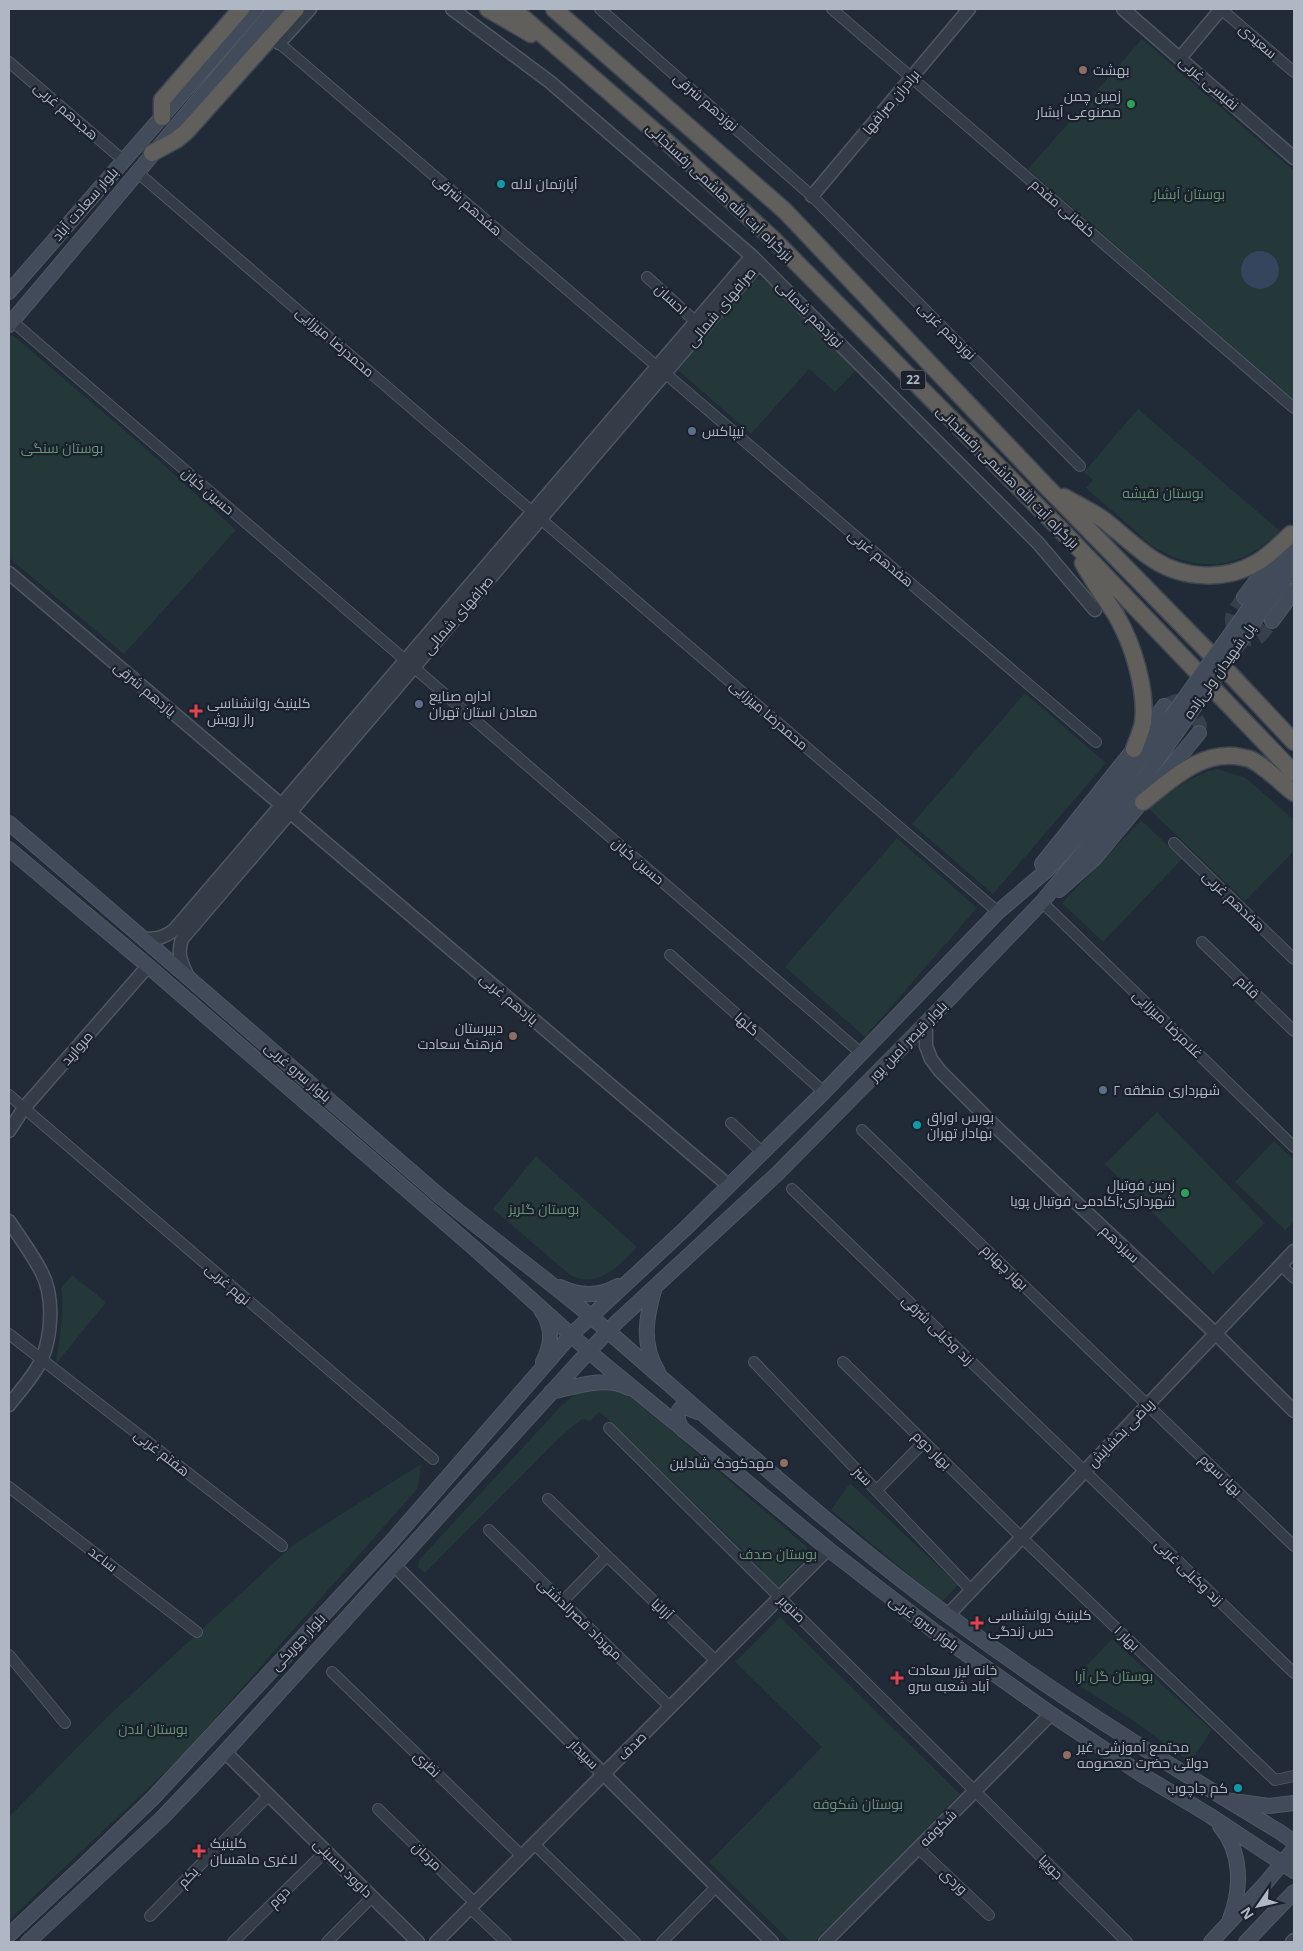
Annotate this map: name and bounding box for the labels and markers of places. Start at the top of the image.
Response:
place label: بهشت [1093,60,1129,79]
marker: بهشت [1077,64,1089,76]
place label: زمین چمن مصنوعی آبشار [1035,86,1121,121]
marker: زمین چمن مصنوعی آبشار [1125,98,1137,110]
place label: آپارتمان لاله [511,174,578,194]
marker: آپارتمان لاله [495,178,507,190]
place label: تیپاکس [702,421,745,441]
marker: تیپاکس [686,425,698,437]
place label: اداره صنایع معادن استان تهران [429,686,538,721]
place label: کلینیک روانشناسی راز رویش [207,693,311,728]
marker: اداره صنایع معادن استان تهران [413,698,425,710]
marker: کلینیک روانشناسی راز رویش [189,704,203,718]
place label: دبیرستان فرهنگ سعادت [418,1018,503,1053]
marker: دبیرستان فرهنگ سعادت [507,1030,519,1042]
place label: شهرداری منطقه ۲ [1113,1080,1220,1099]
marker: شهرداری منطقه ۲ [1097,1084,1109,1096]
place label: بورس اوراق بهادار تهران [927,1107,994,1142]
marker: بورس اوراق بهادار تهران [911,1119,923,1131]
place label: زمین فوتبال شهرداری;آکادمی فوتبال پویا [1010,1175,1175,1211]
marker: زمین فوتبال شهرداری;آکادمی فوتبال پویا [1179,1187,1191,1199]
place label: مهدکودک شادلین [670,1453,774,1472]
marker: مهدکودک شادلین [778,1457,790,1469]
place label: کلینیک روانشناسی حس زندگی [988,1605,1092,1640]
marker: کلینیک روانشناسی حس زندگی [970,1616,984,1630]
place label: خانه لیزر سعادت آباد شعبه سرو [908,1660,997,1695]
marker: خانه لیزر سعادت آباد شعبه سرو [890,1671,904,1685]
place label: مجتمع آموزشی غیر دولتی حضرت معصومه [1076,1737,1209,1772]
marker: مجتمع آموزشی غیر دولتی حضرت معصومه [1061,1749,1073,1761]
place label: کم جاچوب [1168,1778,1228,1798]
marker: کم جاچوب [1232,1782,1244,1794]
place label: کلینیک لاغری ماهسان [210,1833,297,1868]
marker: کلینیک لاغری ماهسان [192,1844,206,1858]

